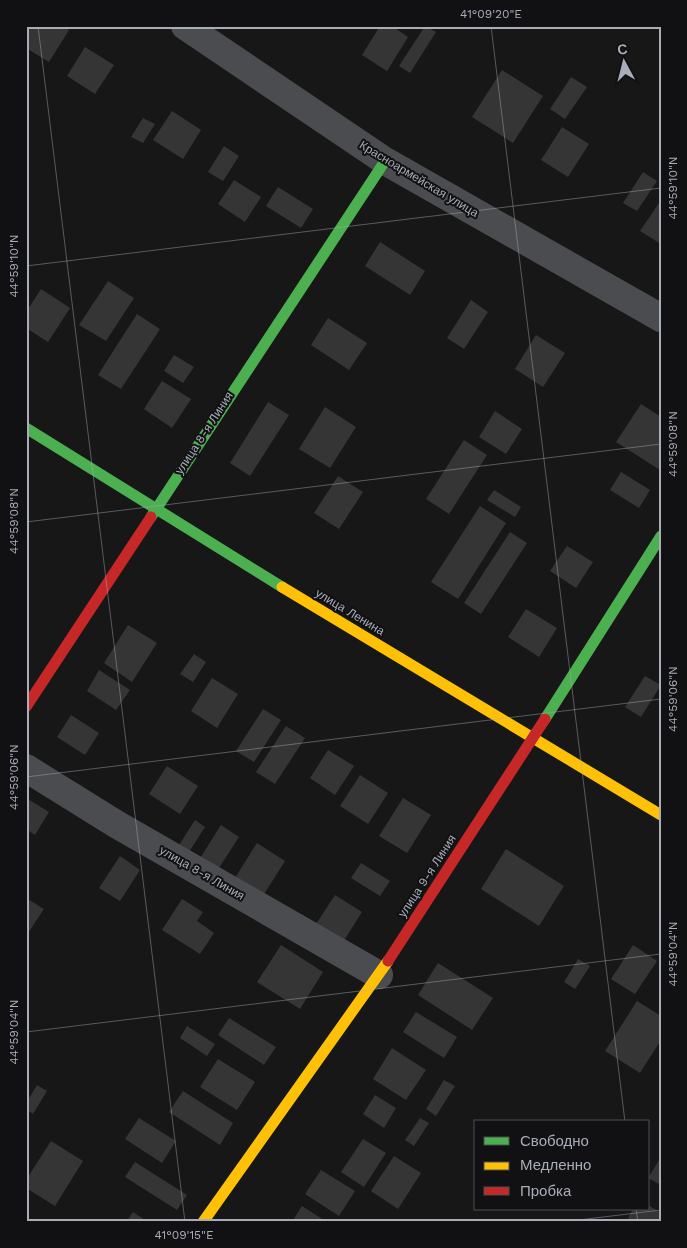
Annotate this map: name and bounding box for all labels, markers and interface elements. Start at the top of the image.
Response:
text: 41°09'20"E [460,7,522,21]
north arrow [600,38,650,88]
text: С [616,41,628,58]
street label: Красноармейская улица [357,138,481,220]
text: 44°59'10"N [666,156,680,220]
text: 44°59'10"N [7,234,21,298]
street label: улица 8-я Линия [172,389,236,477]
text: 44°59'08"N [666,411,680,477]
text: 44°59'08"N [7,488,21,554]
street label: улица Ленина [313,586,387,638]
text: 44°59'06"N [666,666,680,732]
text: 44°59'06"N [7,744,21,810]
street label: улица 9-я Линия [395,832,459,920]
street label: улица 8-я Линия [157,843,247,903]
text: 44°59'04"N [666,921,680,987]
text: 44°59'04"N [7,999,21,1065]
legend [474,1120,650,1210]
text: Свободно [520,1132,589,1150]
text: Медленно [520,1156,591,1174]
text: Пробка [520,1182,572,1200]
text: 41°09'15"E [154,1228,214,1242]

